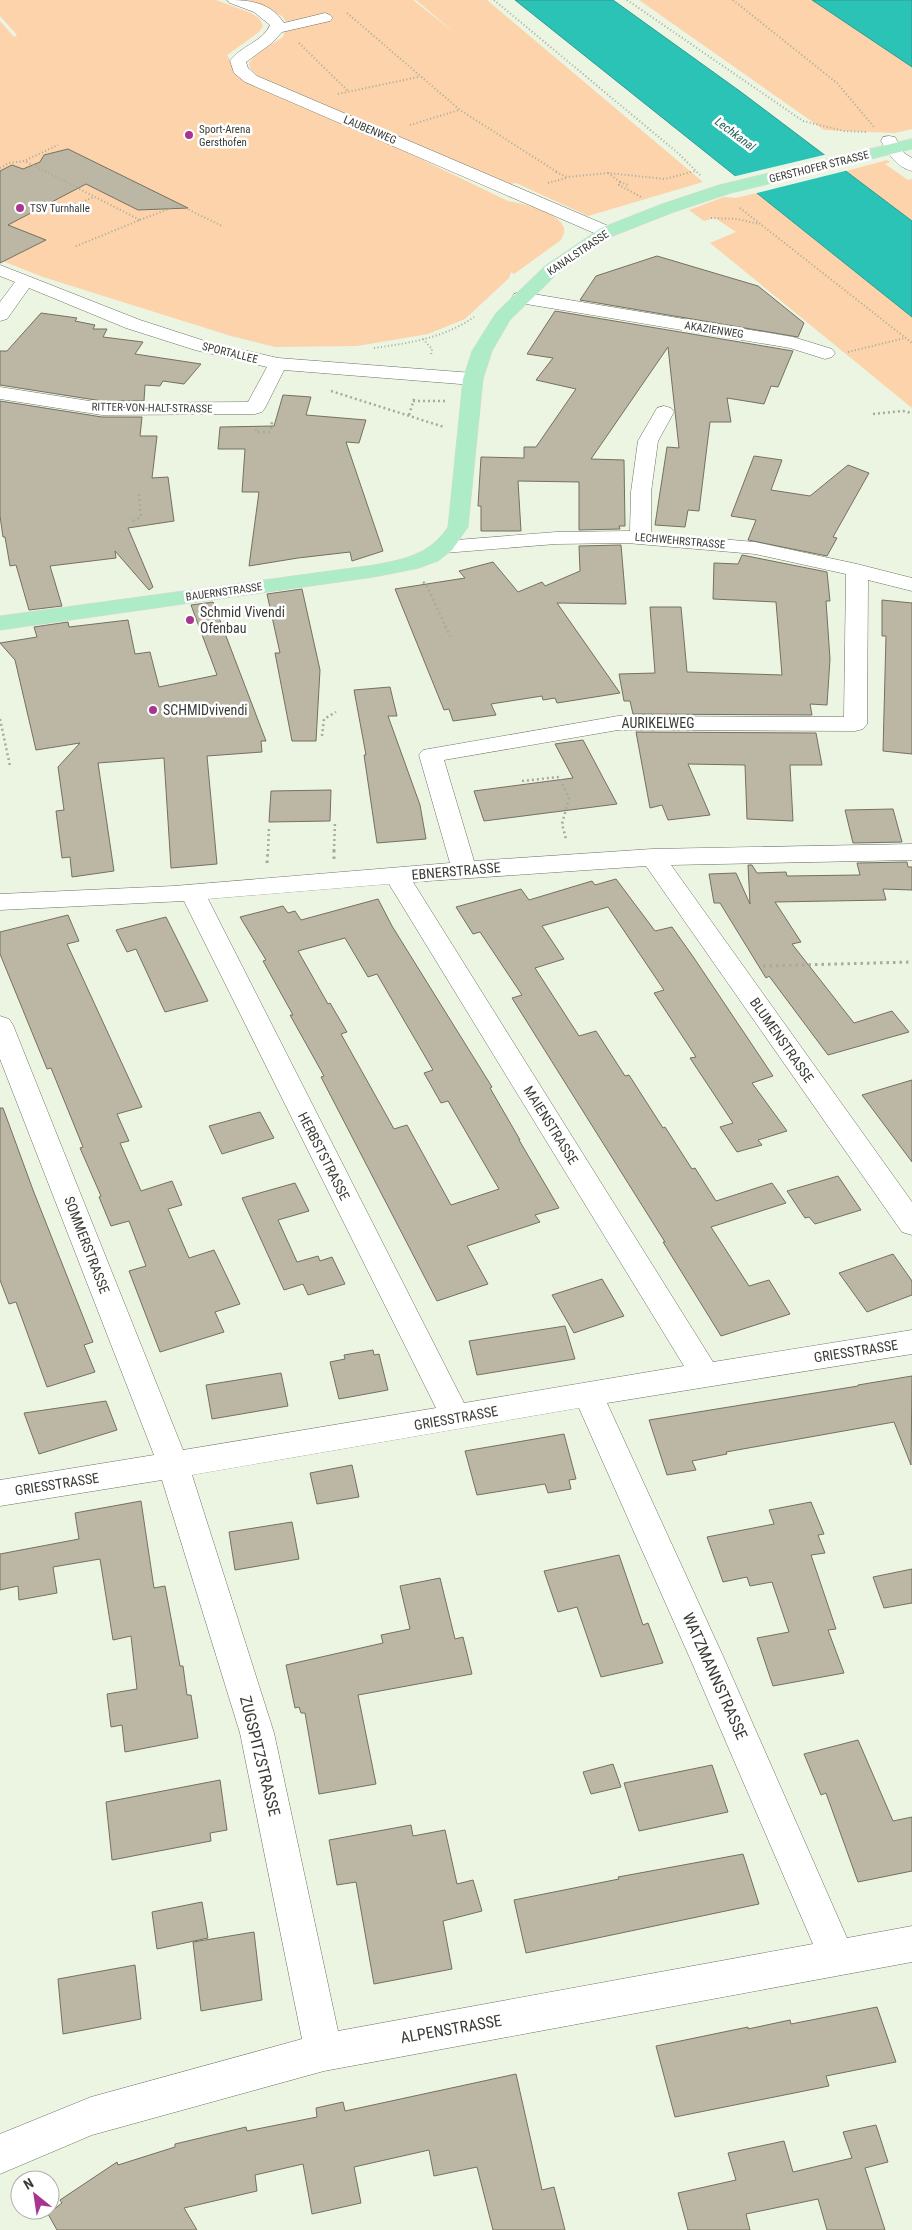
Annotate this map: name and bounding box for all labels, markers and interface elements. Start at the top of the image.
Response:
street label: LAUBENWEG [341,113,399,147]
water label: Lechkanal [712,114,758,154]
place label: Sport-Arena Gersthofen [199,123,251,149]
marker: Sport-Arena Gersthofen [183,129,195,141]
street label: GERSTHOFER STRASSE [768,148,871,186]
marker: TSV Turnhalle [14,202,26,214]
place label: TSV Turnhalle [30,202,90,215]
street label: KANALSTRASSE [545,227,612,278]
street label: AKAZIENWEG [683,319,745,341]
street label: SPORTALLEE [201,340,260,366]
street label: RITTER-VON-HALT-STRASSE [91,400,213,416]
street label: LECHWEHRSTRASSE [634,531,726,551]
street label: BAUERNSTRASSE [185,580,264,604]
place label: Schmid Vivendi Ofenbau [200,604,285,636]
marker: Schmid Vivendi Ofenbau [184,614,196,626]
place label: SCHMIDvivendi [163,702,248,718]
marker: SCHMIDvivendi [147,704,159,716]
street label: AURIKELWEG [622,715,694,731]
street label: EBNERSTRASSE [411,859,501,883]
street label: BLUMENSTRASSE [747,995,817,1085]
street label: MAIENSTRASSE [521,1083,582,1167]
street label: HERBSTSTRASSE [295,1109,353,1203]
street label: SOMMERSTRASSE [61,1194,113,1296]
street label: GRIESSTRASSE [813,1336,899,1366]
street label: GRIESSTRASSE [413,1403,499,1433]
street label: GRIESSTRASSE [14,1469,100,1499]
street label: WATZMANNSTRASSE [678,1610,752,1742]
street label: ZUGSPITZSTRASSE [236,1694,284,1818]
street label: ALPENSTRASSE [399,2011,503,2047]
north arrow [10,2170,60,2220]
text: N [21,2175,36,2193]

